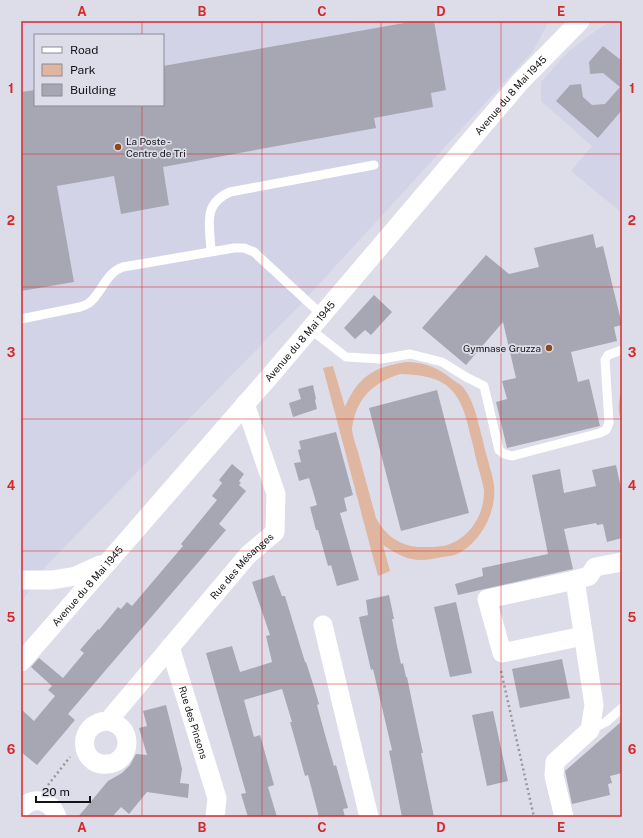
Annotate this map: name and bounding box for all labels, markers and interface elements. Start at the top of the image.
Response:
text: A [77,4,87,19]
text: B [198,4,207,19]
text: C [317,4,327,19]
text: D [436,4,446,19]
text: E [557,4,565,19]
legend [34,34,164,106]
text: Road [70,43,98,57]
street label: Avenue du 8 Mai 1945 [472,53,549,137]
text: Park [70,63,96,77]
text: 1 [8,81,14,96]
text: 1 [629,81,635,96]
text: Building [70,83,116,97]
place label: La Poste - Centre de Tri [126,135,186,159]
marker: La Poste - Centre de Tri [113,142,123,152]
text: 2 [7,213,15,228]
text: 2 [628,213,636,228]
street label: Avenue du 8 Mai 1945 [262,298,337,384]
place label: Gymnase Gruzza [463,342,541,354]
marker: Gymnase Gruzza [544,343,554,353]
text: 3 [7,345,16,360]
text: 3 [628,345,637,360]
text: 4 [7,478,16,493]
text: 4 [628,478,637,493]
street label: Rue des Mésanges [207,530,276,602]
street label: Avenue du 8 Mai 1945 [49,543,125,628]
text: 5 [7,610,16,625]
text: 5 [628,610,637,625]
street label: Rue des Pinsons [177,685,210,760]
text: 6 [7,742,16,757]
text: 6 [628,742,637,757]
scale bar [36,778,90,804]
text: 20 m [42,785,70,799]
text: A [77,820,87,835]
text: B [198,820,207,835]
text: C [317,820,327,835]
text: D [436,820,446,835]
text: E [557,820,565,835]

